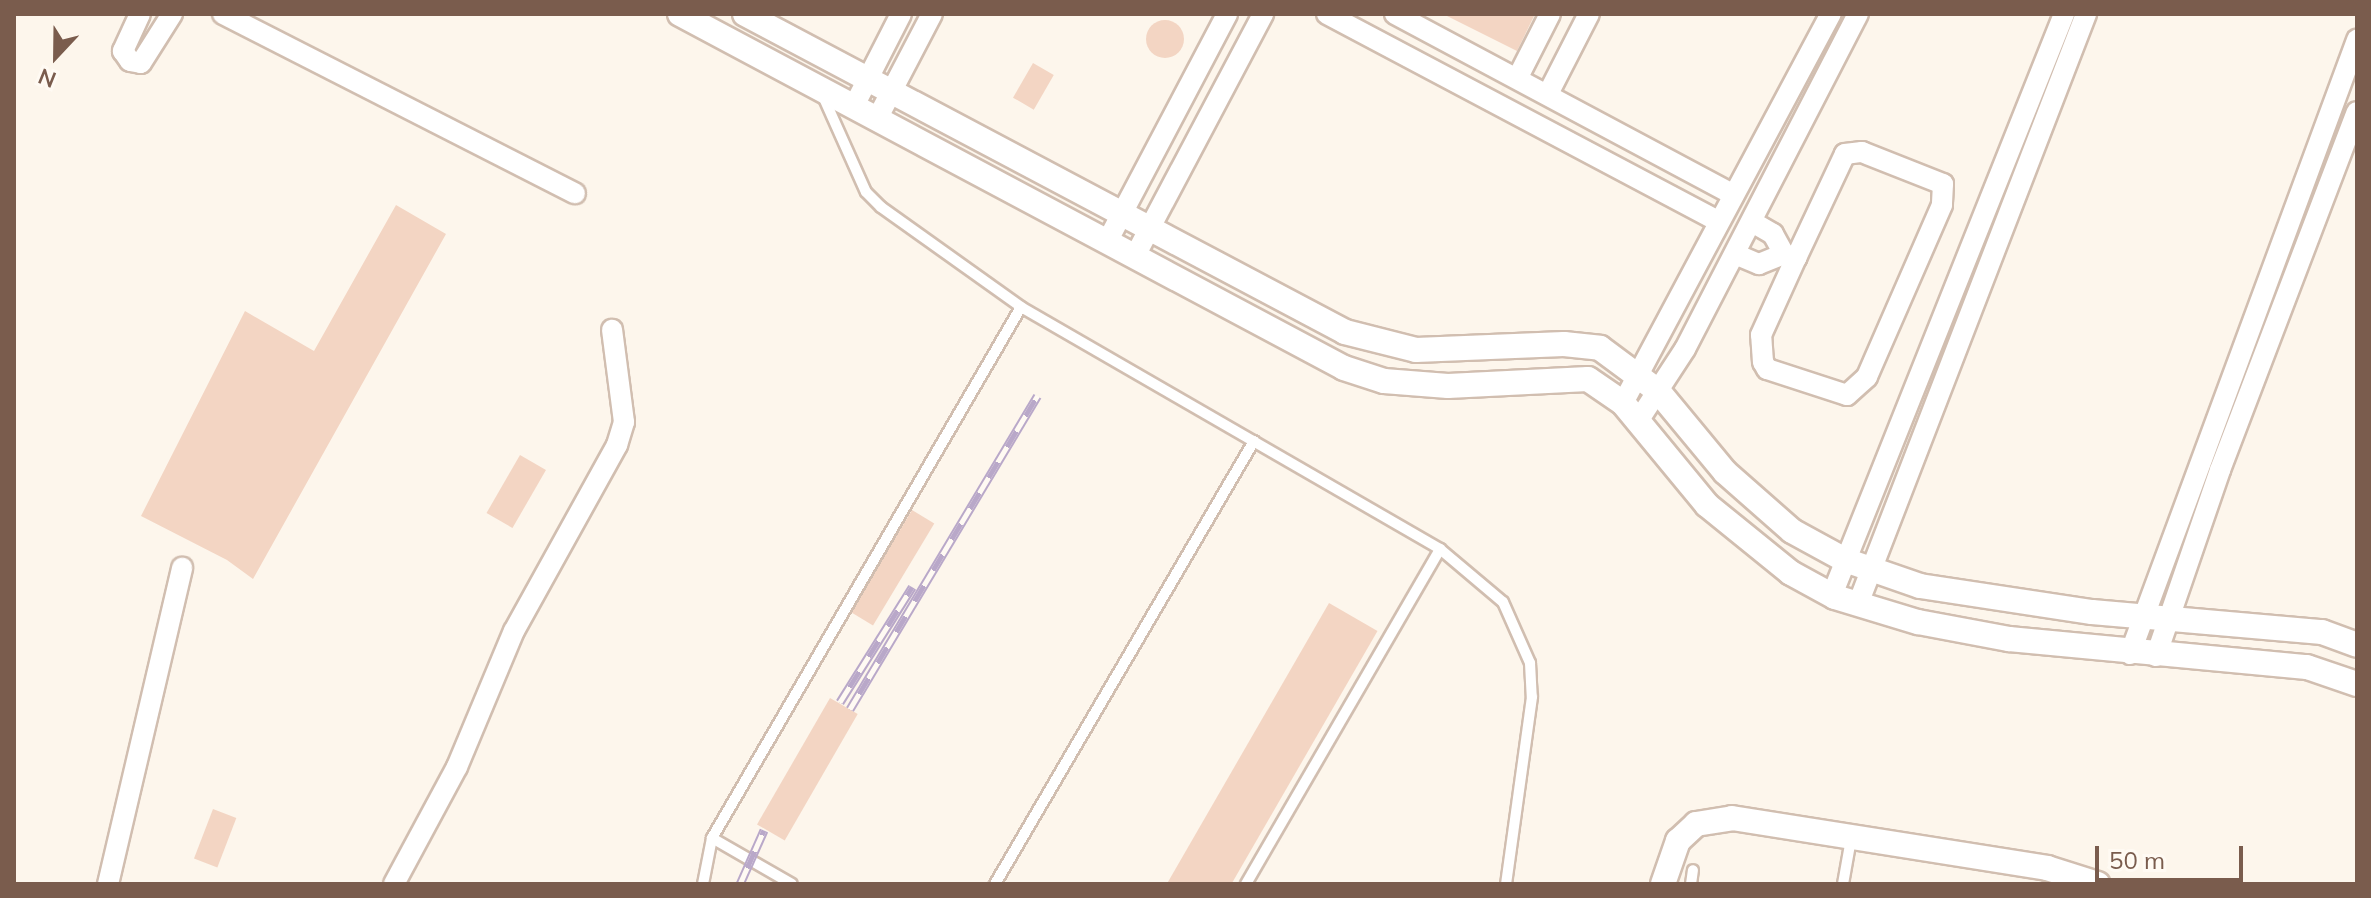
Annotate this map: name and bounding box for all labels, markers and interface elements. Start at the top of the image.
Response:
north arrow [16,16,96,96]
text: N [34,62,60,94]
scale bar [2099,830,2247,880]
text: 50 m [2109,845,2165,875]

